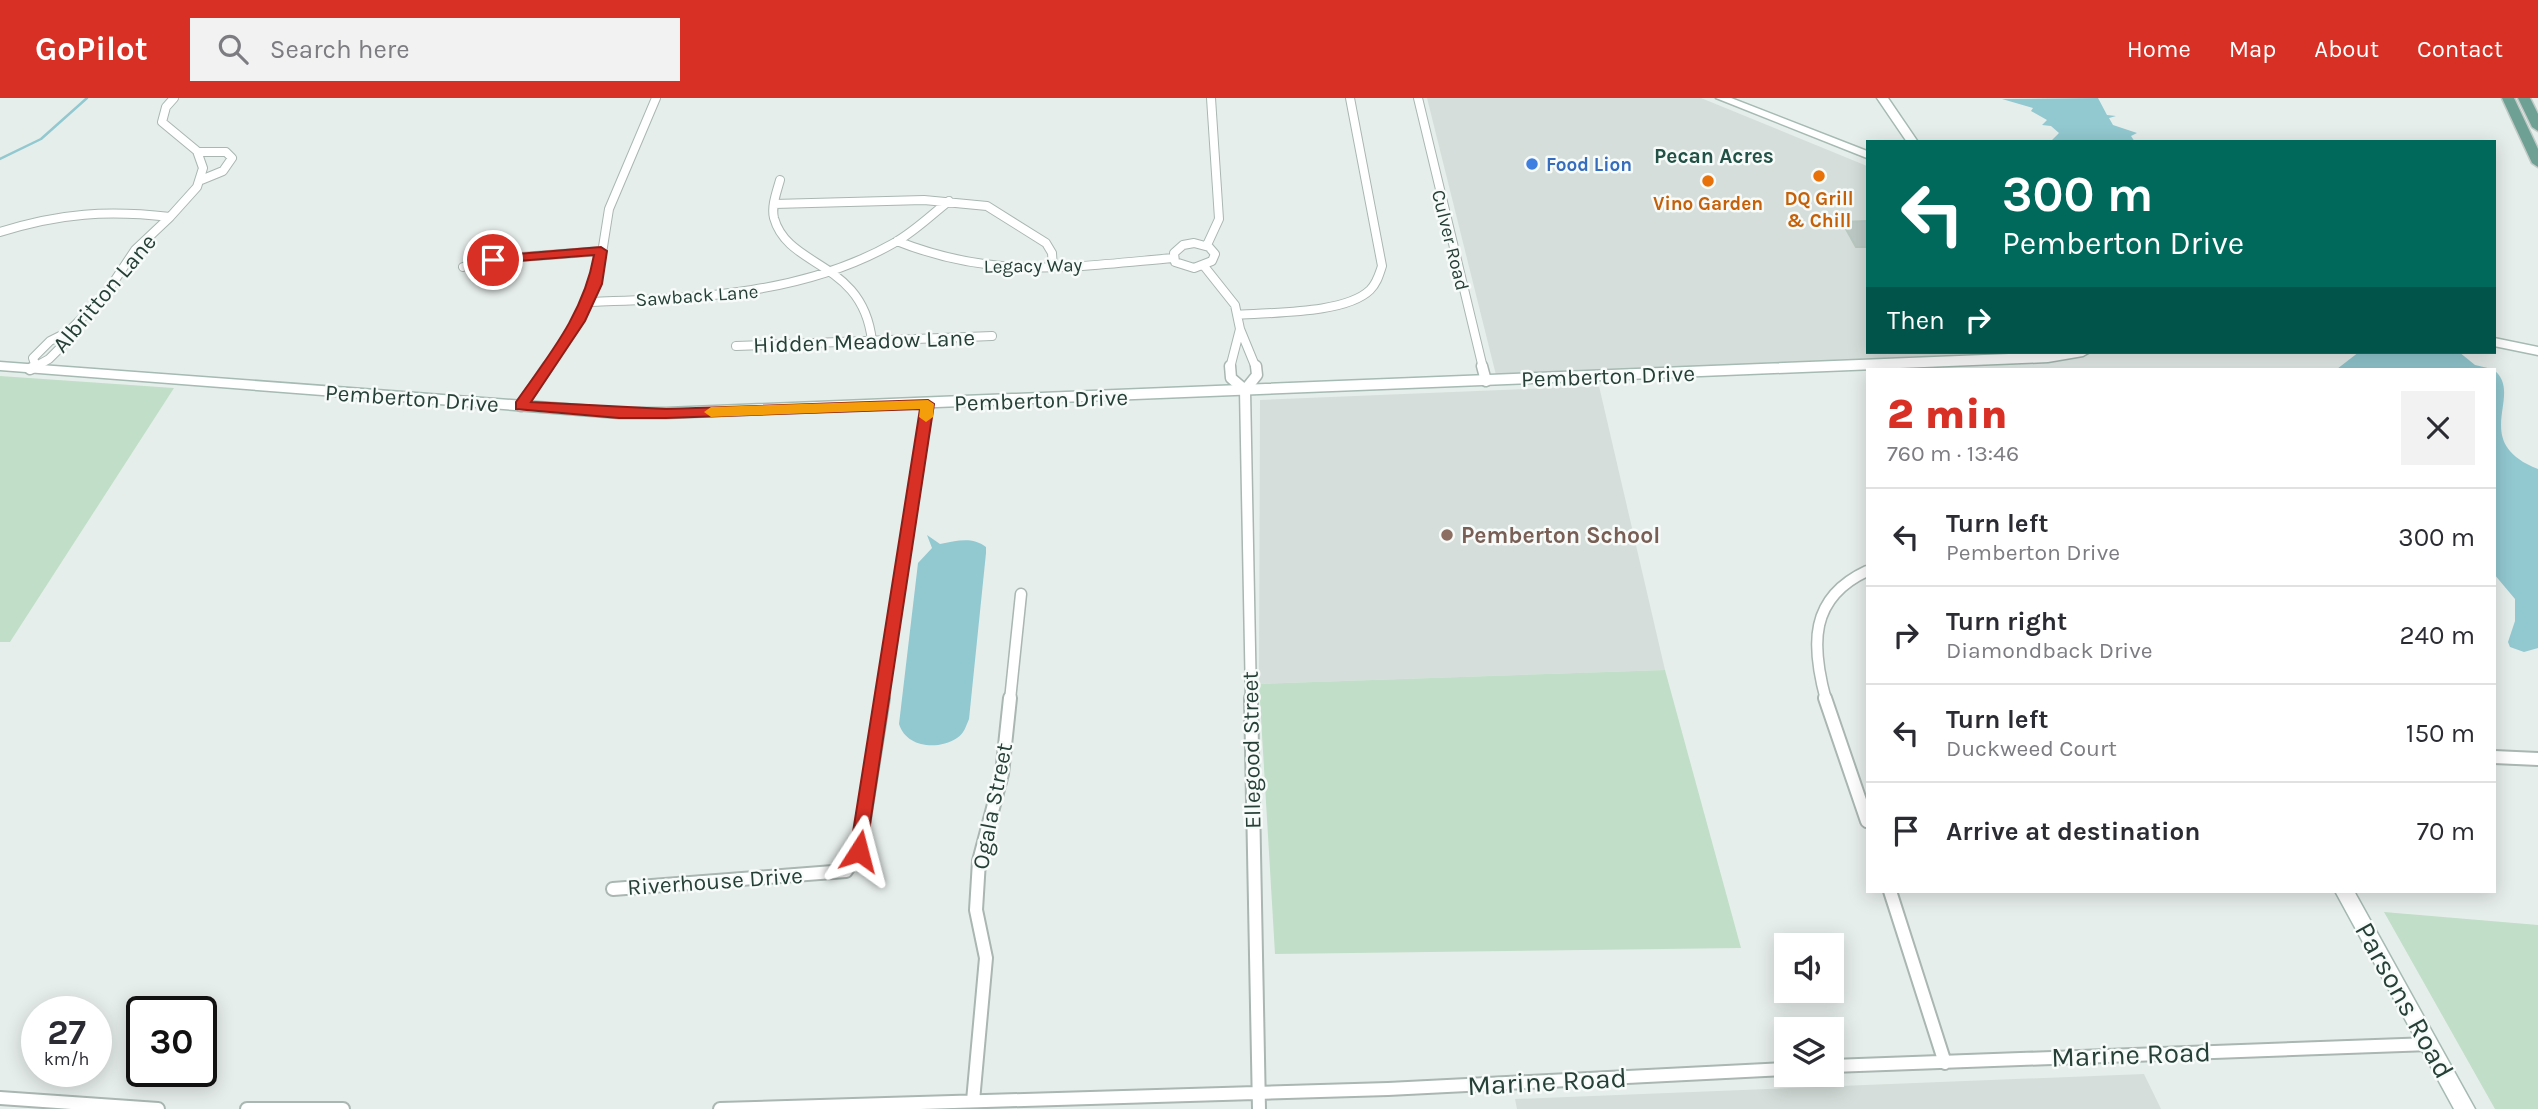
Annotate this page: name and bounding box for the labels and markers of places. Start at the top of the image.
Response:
place label: Food Lion [1546,154,1632,176]
marker: Food Lion [1524,156,1540,172]
marker: DQ Grill & Chill [1811,168,1827,184]
marker: Vino Garden [1700,173,1716,189]
place label: DQ Grill & Chill [1784,188,1854,232]
place label: Vino Garden [1653,193,1763,215]
pin [463,230,523,290]
place label: Pemberton School [1461,522,1660,549]
marker: Pemberton School [1439,527,1455,543]

